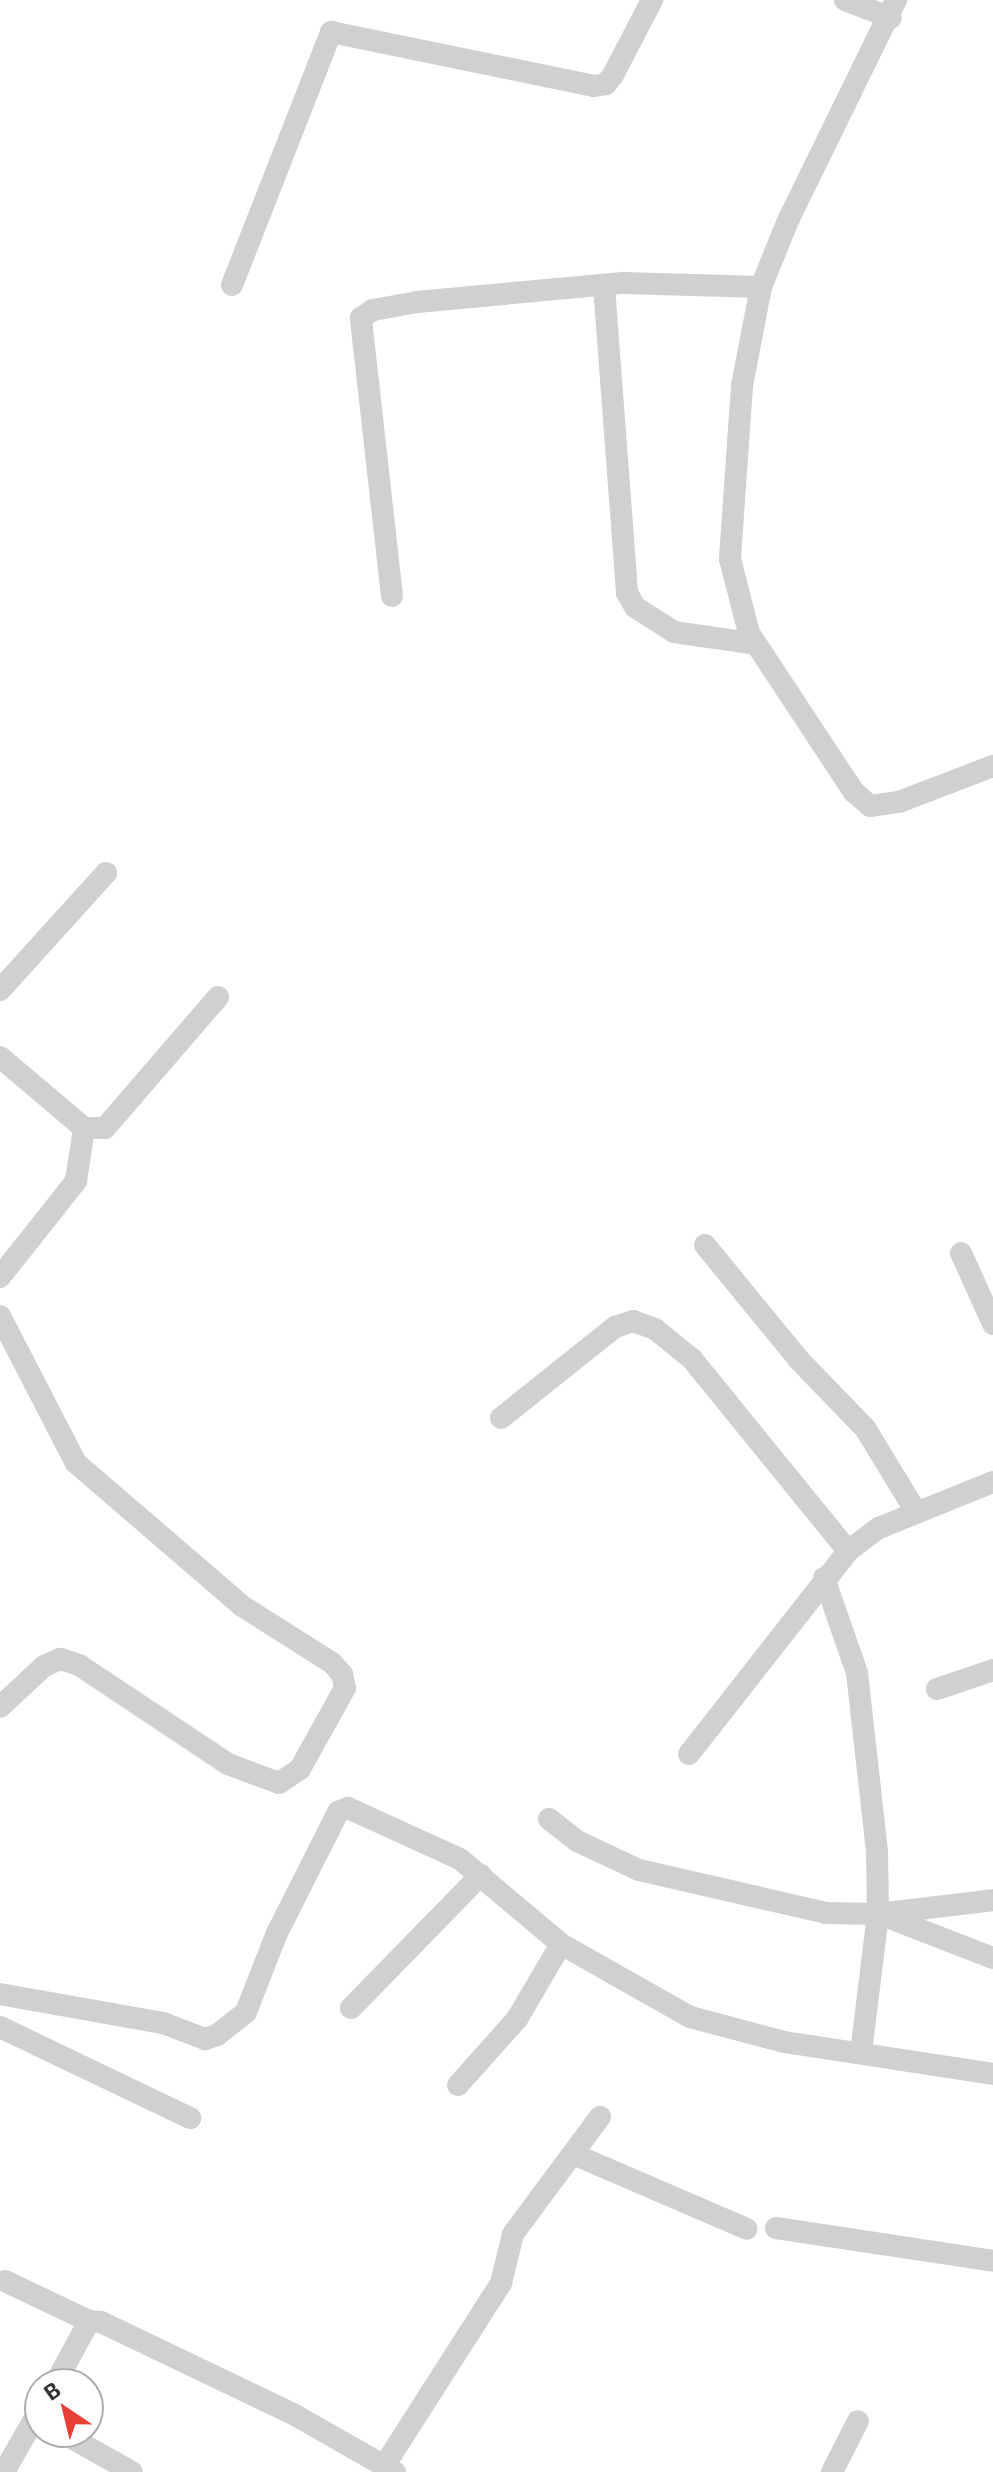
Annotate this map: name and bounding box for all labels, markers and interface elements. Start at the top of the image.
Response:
north arrow [24,2368,104,2448]
text: B [38,2375,65,2405]

